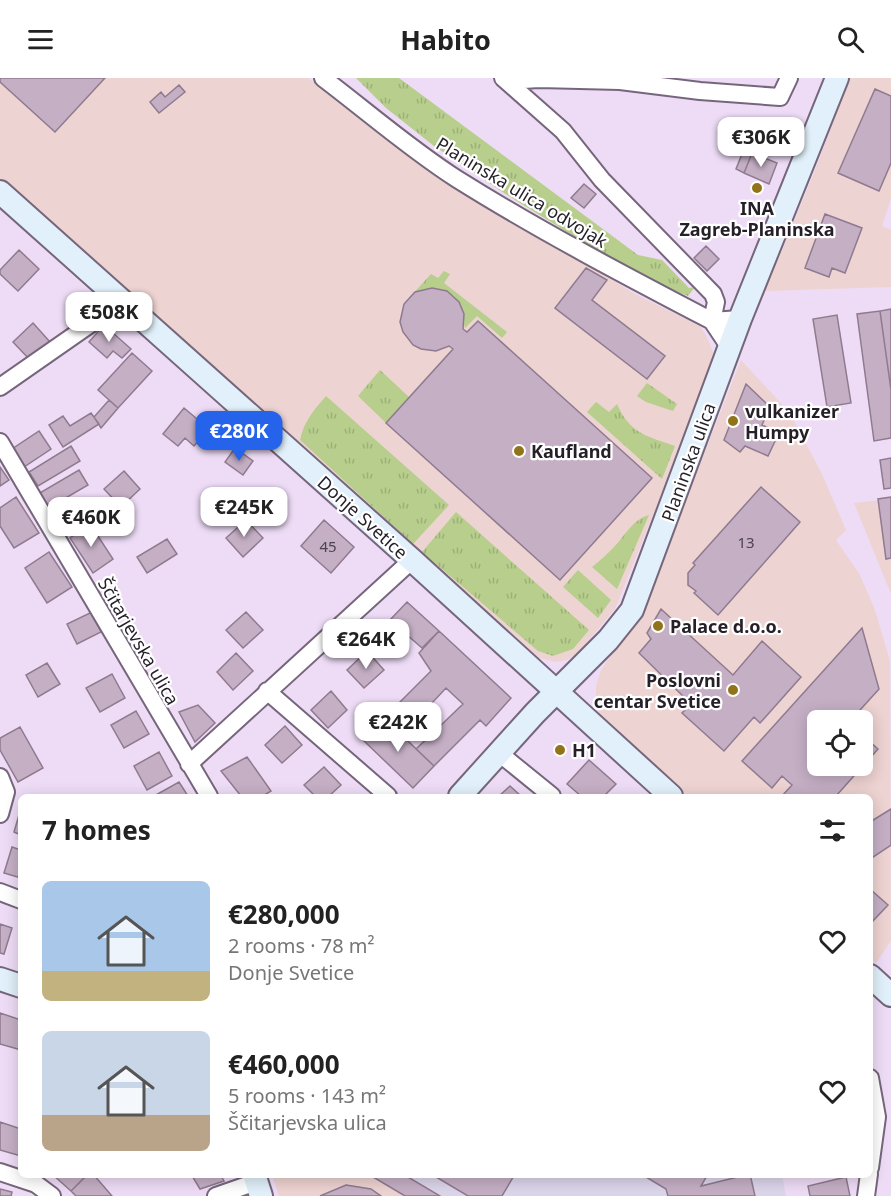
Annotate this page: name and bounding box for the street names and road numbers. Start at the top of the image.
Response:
street label: Planinska ulica odvojak [432,131,612,253]
street label: Planinska ulica [655,399,721,525]
street label: Donje Svetice [313,470,413,564]
street label: Ščitarjevska ulica [93,573,185,709]

